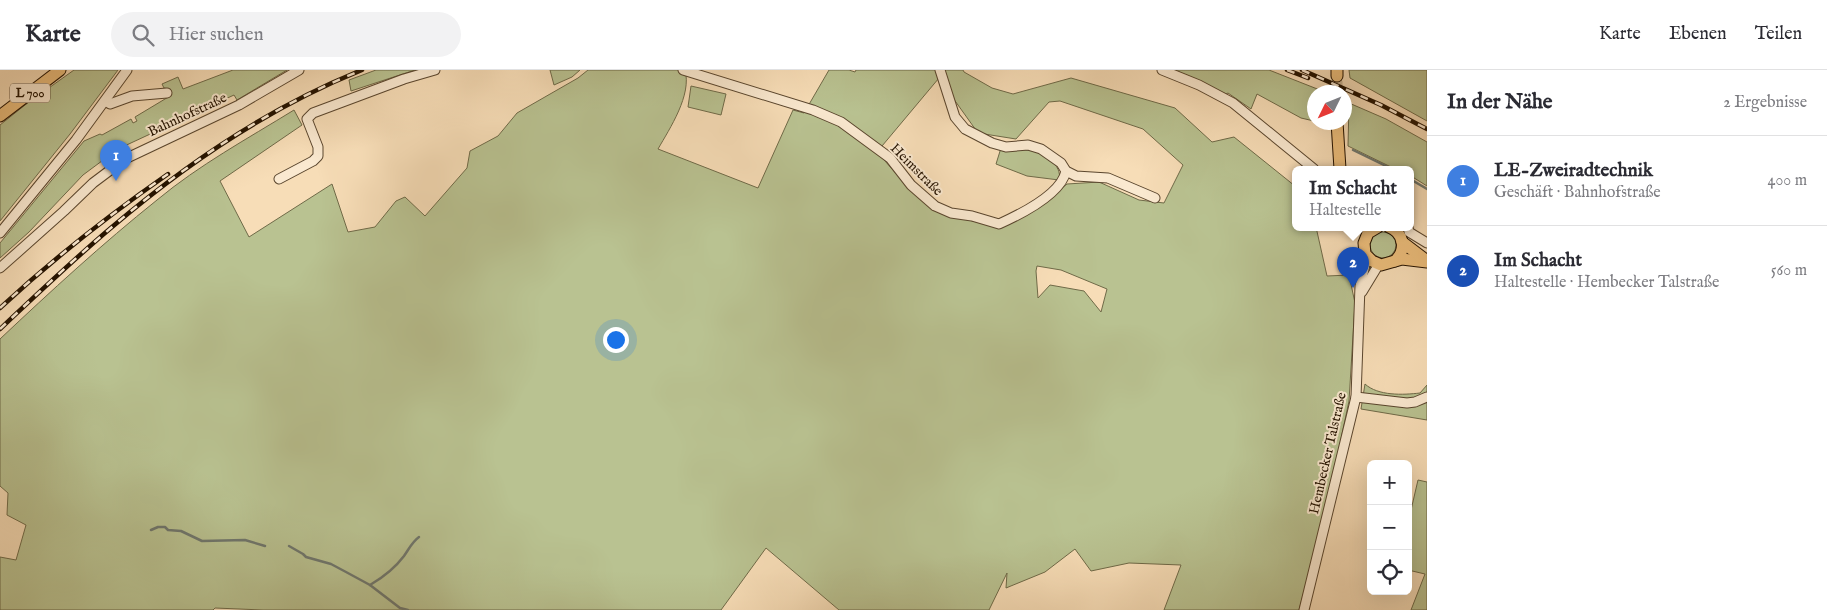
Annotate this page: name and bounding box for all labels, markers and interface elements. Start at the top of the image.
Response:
search box [111,12,461,57]
text: Karte [25,19,81,50]
icon: search [129,21,157,49]
text: Hier suchen [169,23,264,47]
text: Karte [1599,23,1641,46]
text: Ebenen [1669,23,1727,46]
text: Teilen [1755,23,1802,46]
road number: L 700 [10,83,50,102]
north arrow [1307,85,1352,130]
street label: Bahnhofstraße [145,89,230,141]
text: In der Nähe [1447,89,1553,116]
text: 2 Ergebnisse [1723,93,1807,113]
pin: 1 [100,140,132,181]
street label: Heimstraße [886,140,947,200]
text: LE-Zweiradtechnik [1494,159,1653,183]
popup [1292,166,1414,231]
text: 1 [1460,171,1466,191]
text: 400 m [1768,171,1807,191]
text: Im Schacht [1309,177,1397,201]
text: Geschäft · Bahnhofstraße [1494,183,1661,203]
text: Haltestelle [1309,201,1381,221]
pin: 2 [1337,247,1369,288]
text: Im Schacht [1494,249,1582,273]
text: 2 [1459,261,1467,281]
text: 560 m [1771,261,1807,281]
text: Haltestelle · Hembecker Talstraße [1494,273,1719,293]
your location [603,327,629,353]
street label: Hembecker Talstraße [1305,390,1351,516]
map controls [1367,460,1412,595]
button: + [1367,460,1412,505]
button: − [1367,505,1412,550]
button: locate [1367,550,1412,595]

